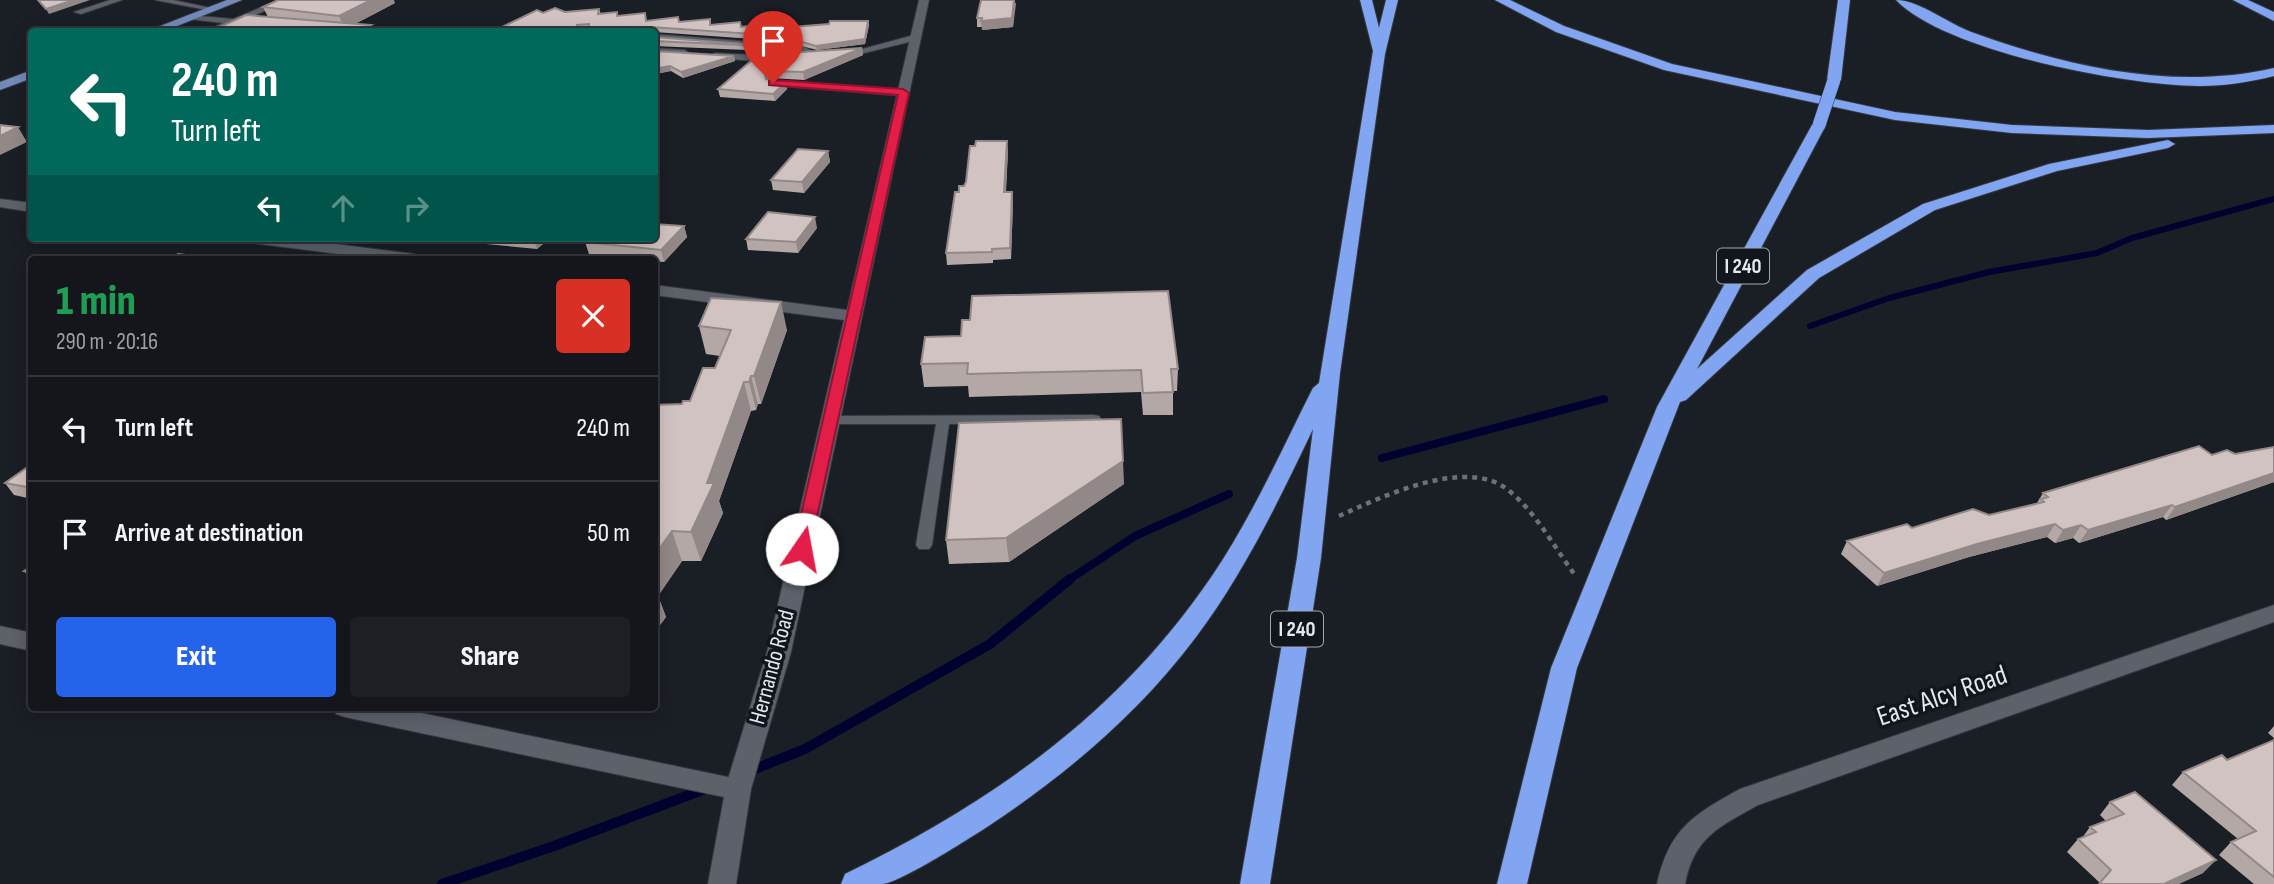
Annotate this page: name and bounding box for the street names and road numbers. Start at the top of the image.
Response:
road number: I 240 [1717,248,1769,284]
street label: Hernando Road [743,607,801,727]
road number: I 240 [1271,612,1323,646]
street label: East Alcy Road [1873,658,2011,734]

